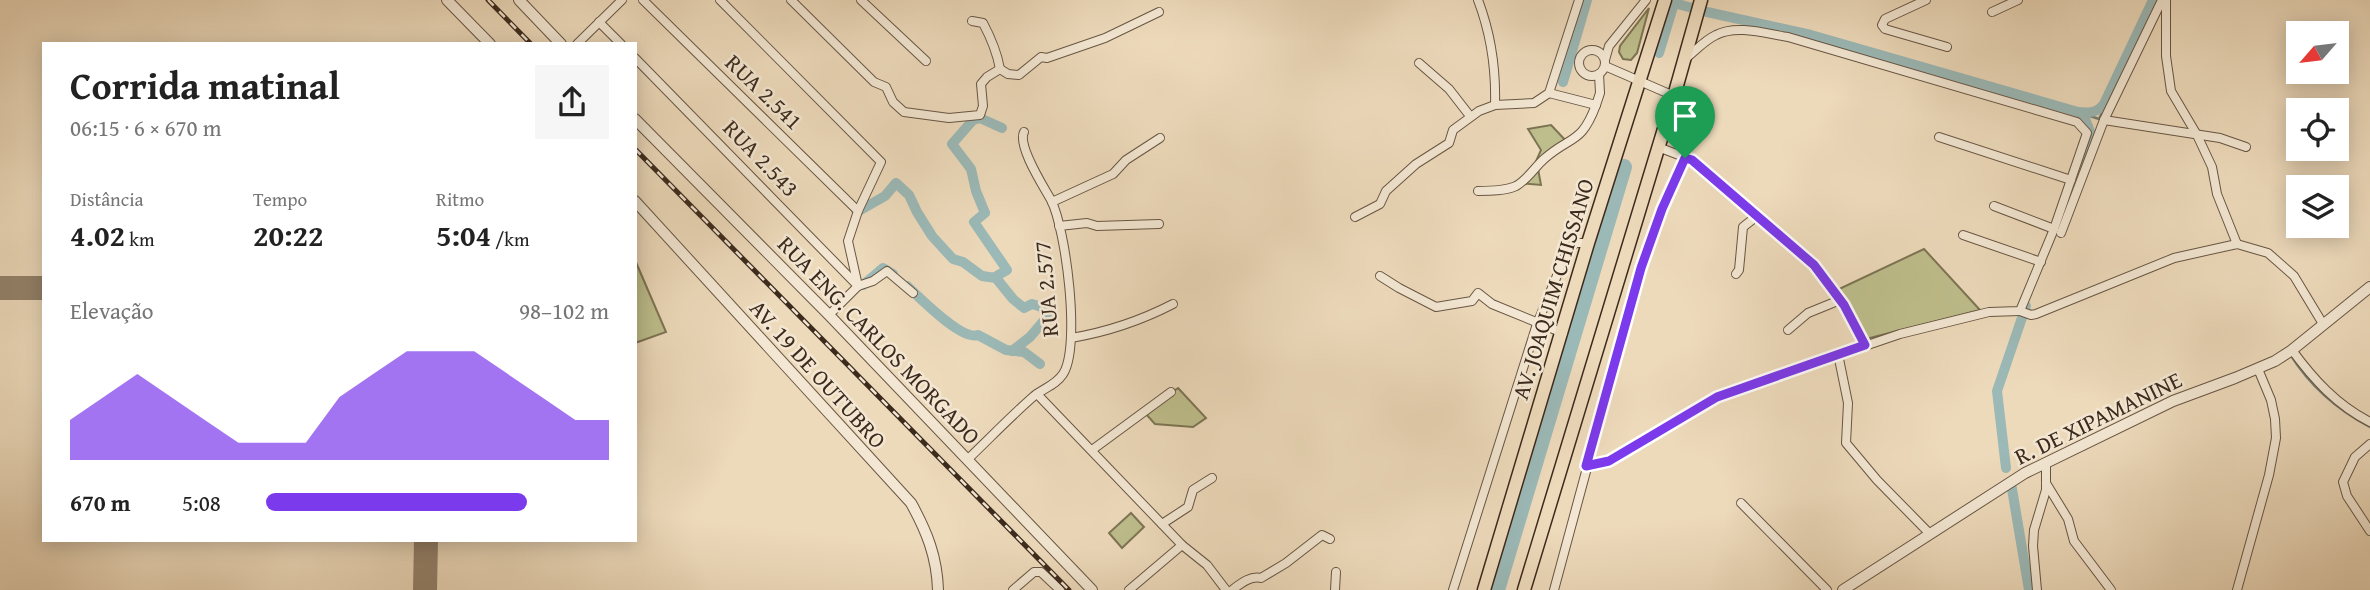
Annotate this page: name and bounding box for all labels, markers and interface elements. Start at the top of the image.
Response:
north arrow [2286,21,2348,84]
map controls [2286,21,2349,238]
street label: RUA 2.541 [718,46,810,137]
text: Corrida matinal [70,57,340,113]
button: share [535,65,609,139]
pin [1655,86,1715,158]
icon: arrive [1666,97,1704,135]
button: locate [2286,98,2349,161]
text: 06:15 · 6 × 670 m [70,111,222,144]
street label: RUA 2.543 [716,112,807,204]
street label: AV. JOAQUIM CHISSANO [1503,174,1602,403]
button: layers [2286,175,2349,238]
text: Distância [70,185,144,213]
text: Tempo [253,185,307,213]
text: Ritmo [436,185,484,213]
text: 4.02 [70,213,125,257]
text: 20:22 [253,213,324,257]
text: 5:04 [436,213,491,257]
text: km [125,225,154,253]
text: /km [491,225,529,253]
street label: RUA ENG. CARLOS MORGADO [771,228,988,452]
street label: RUA 2.577 [1025,240,1066,338]
street label: AV. 19 DE OUTUBRO [742,292,894,455]
text: Elevação [70,294,154,327]
text: 98–102 m [519,294,609,327]
street label: R. DE XIPAMANINE [2009,363,2187,472]
text: 670 m [70,486,131,519]
text: 5:08 [182,486,221,519]

